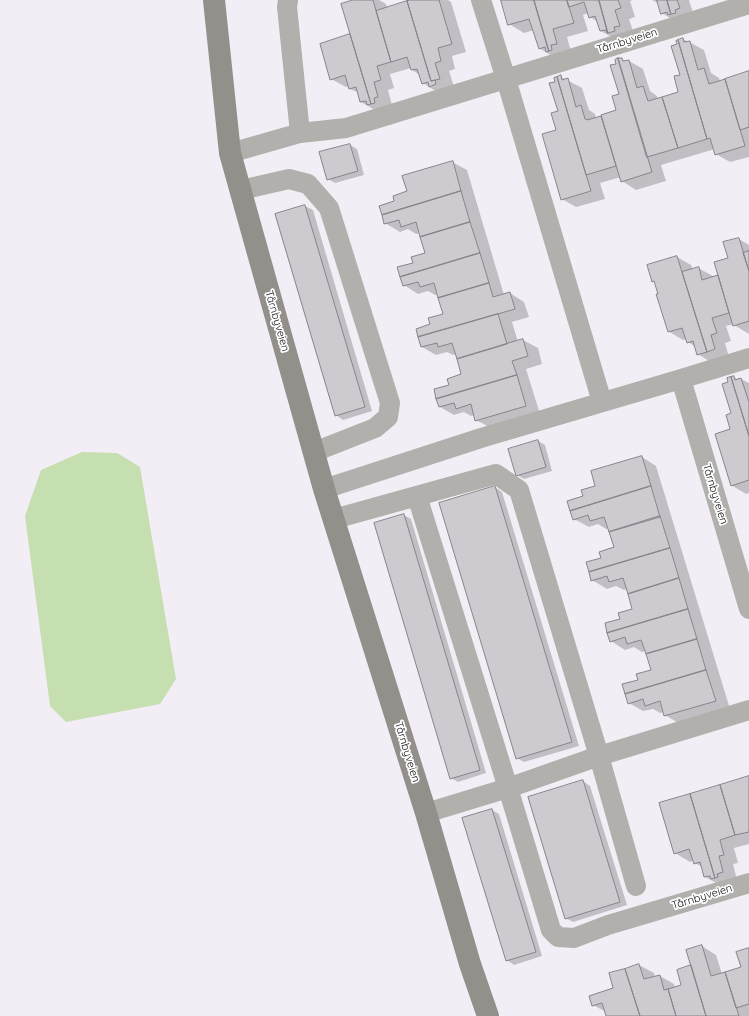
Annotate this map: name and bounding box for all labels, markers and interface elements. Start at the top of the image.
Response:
street label: Tårnbyveien [595,26,659,56]
street label: Tårnbyveien [262,289,292,353]
street label: Tårnbyveien [700,462,730,526]
street label: Tårnbyveien [392,720,422,784]
street label: Tårnbyveien [670,882,734,912]

